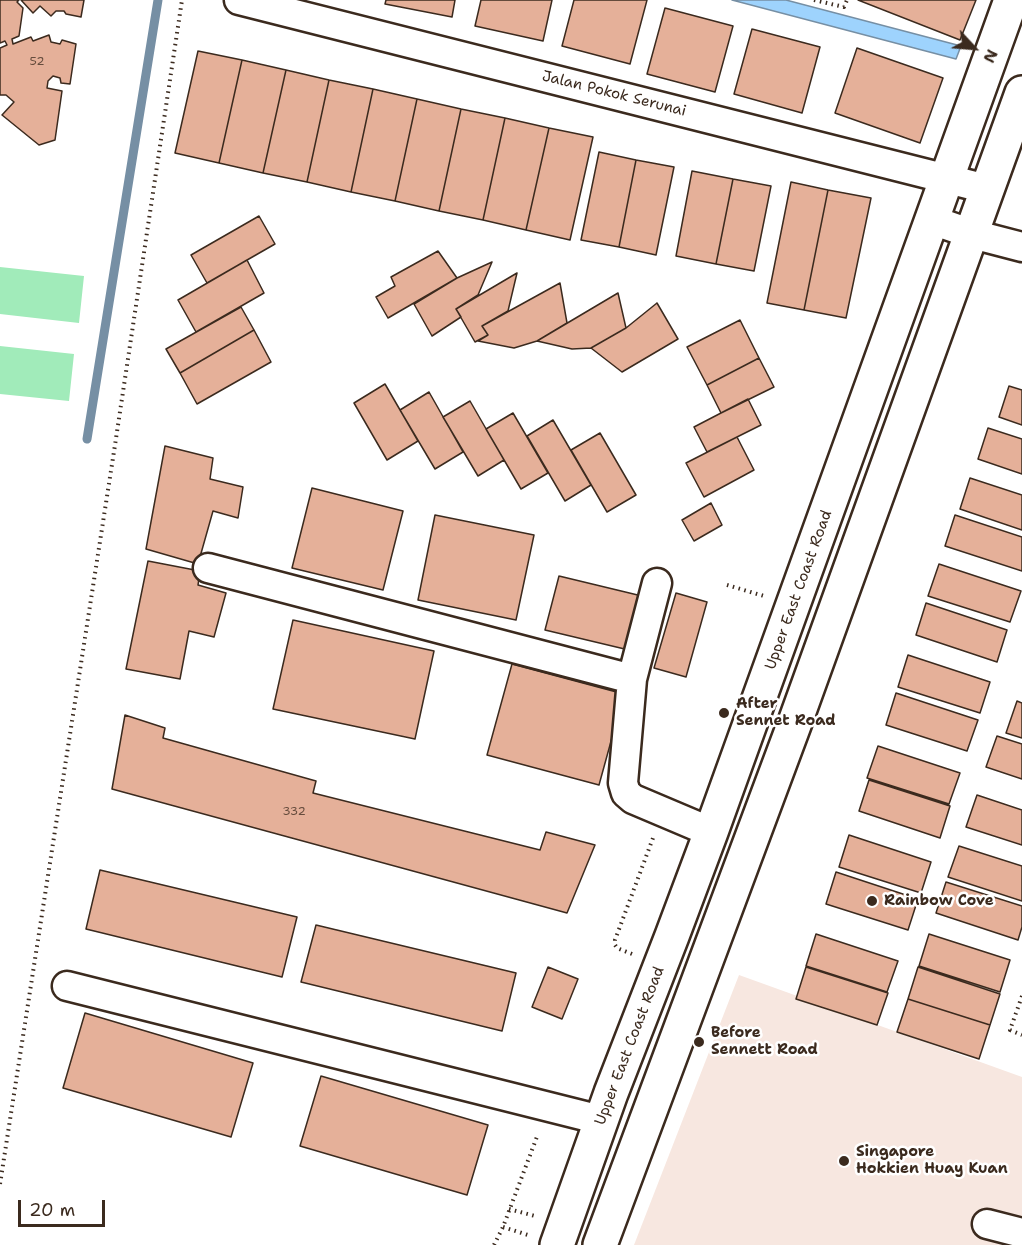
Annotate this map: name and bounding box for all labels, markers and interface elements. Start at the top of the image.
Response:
north arrow [944,18,1004,78]
text: N [978,46,1003,66]
house number: 52 [29,55,45,69]
street label: Jalan Pokok Serunai [540,67,688,121]
street label: Upper East Coast Road [762,508,836,672]
place label: After Sennet Road [736,695,836,730]
marker: After Sennet Road [717,706,731,720]
house number: 332 [282,805,306,819]
place label: Rainbow Cove [884,892,994,910]
marker: Rainbow Cove [865,894,879,908]
street label: Upper East Coast Road [591,964,669,1128]
place label: Before Sennett Road [711,1024,818,1059]
marker: Before Sennett Road [692,1035,706,1049]
place label: Singapore Hokkien Huay Kuan [856,1143,1008,1178]
marker: Singapore Hokkien Huay Kuan [837,1154,851,1168]
scale bar [21,1188,108,1226]
text: 20 m [29,1198,75,1222]

